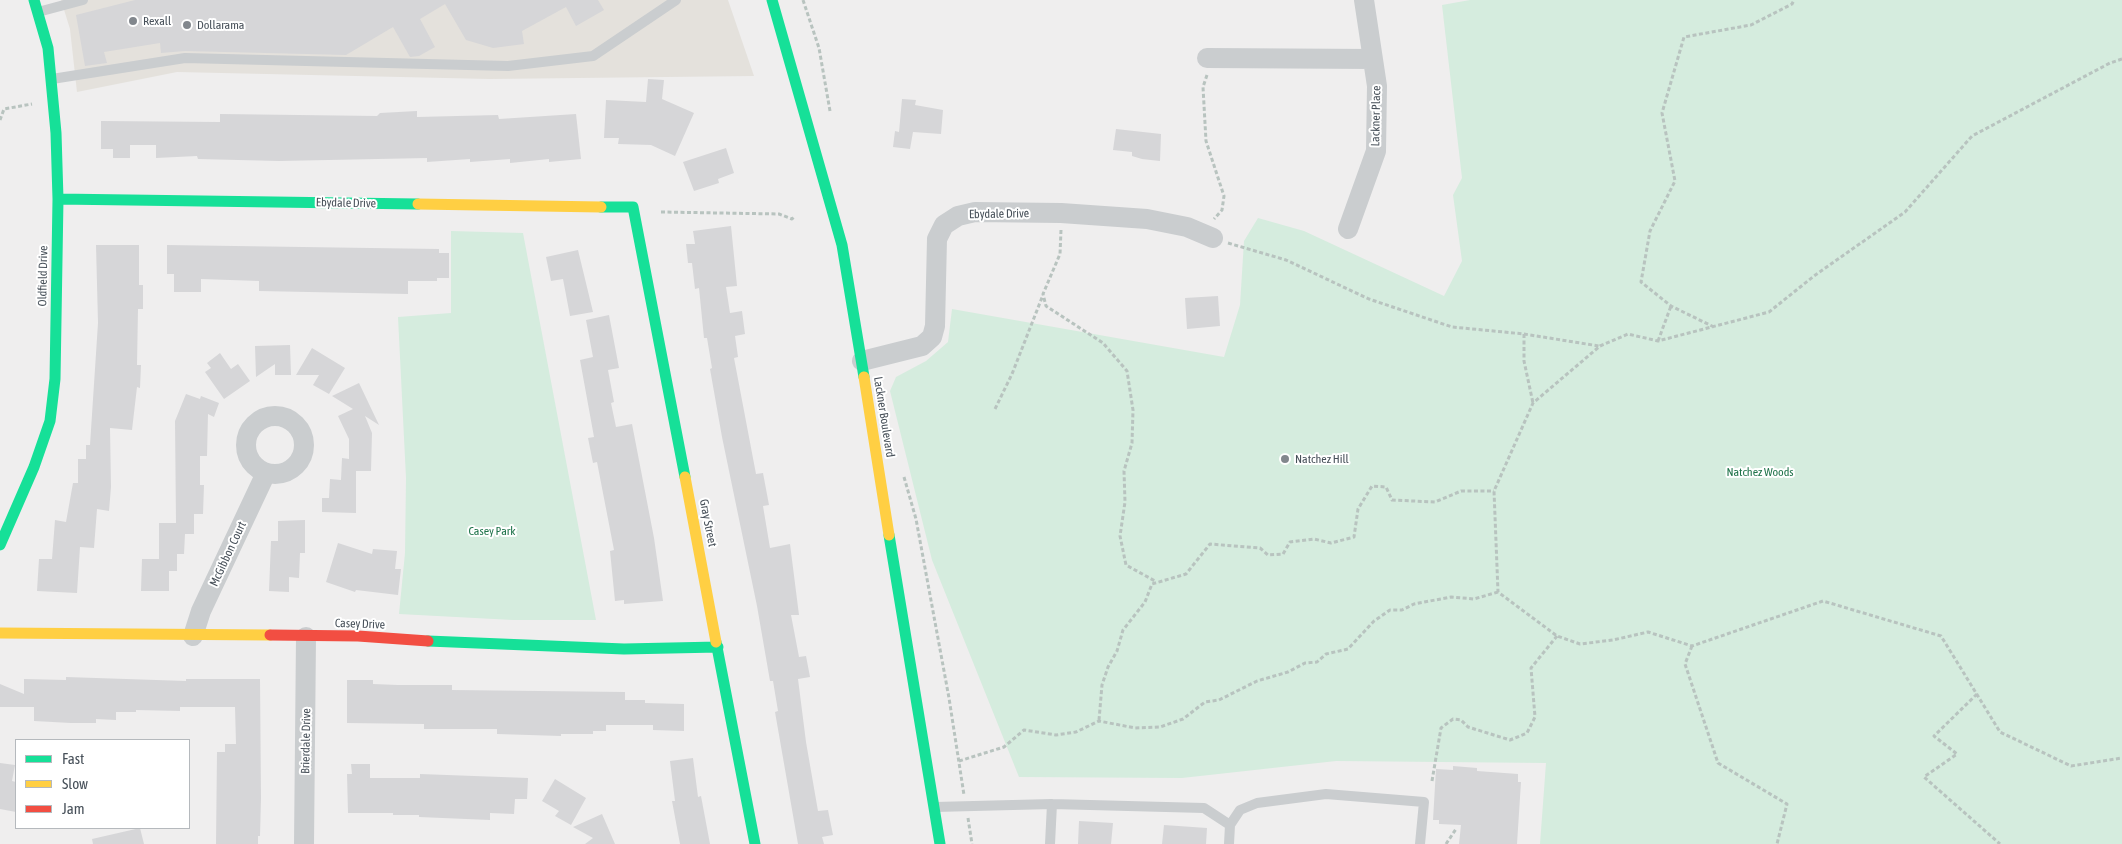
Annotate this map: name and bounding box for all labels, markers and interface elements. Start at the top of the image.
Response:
place label: Rexall [143,14,171,28]
marker: Rexall [127,15,139,27]
place label: Dollarama [197,18,244,32]
marker: Dollarama [181,19,193,31]
street label: Lackner Place [1368,85,1384,147]
street label: Ebydale Drive [316,195,376,211]
street label: Ebydale Drive [969,206,1029,222]
street label: Oldfield Drive [35,245,51,307]
street label: Lackner Boulevard [871,376,897,458]
place label: Natchez Hill [1295,452,1349,466]
marker: Natchez Hill [1279,453,1291,465]
park label: Natchez Woods [1726,465,1794,479]
street label: Gray Street [696,498,720,548]
street label: McGibbon Court [207,519,249,589]
park label: Casey Park [468,524,516,538]
street label: Casey Drive [335,616,385,632]
street label: Brierdale Drive [298,708,314,774]
legend [15,739,190,829]
text: Fast [62,750,84,767]
text: Slow [62,775,88,792]
text: Jam [62,800,85,817]

